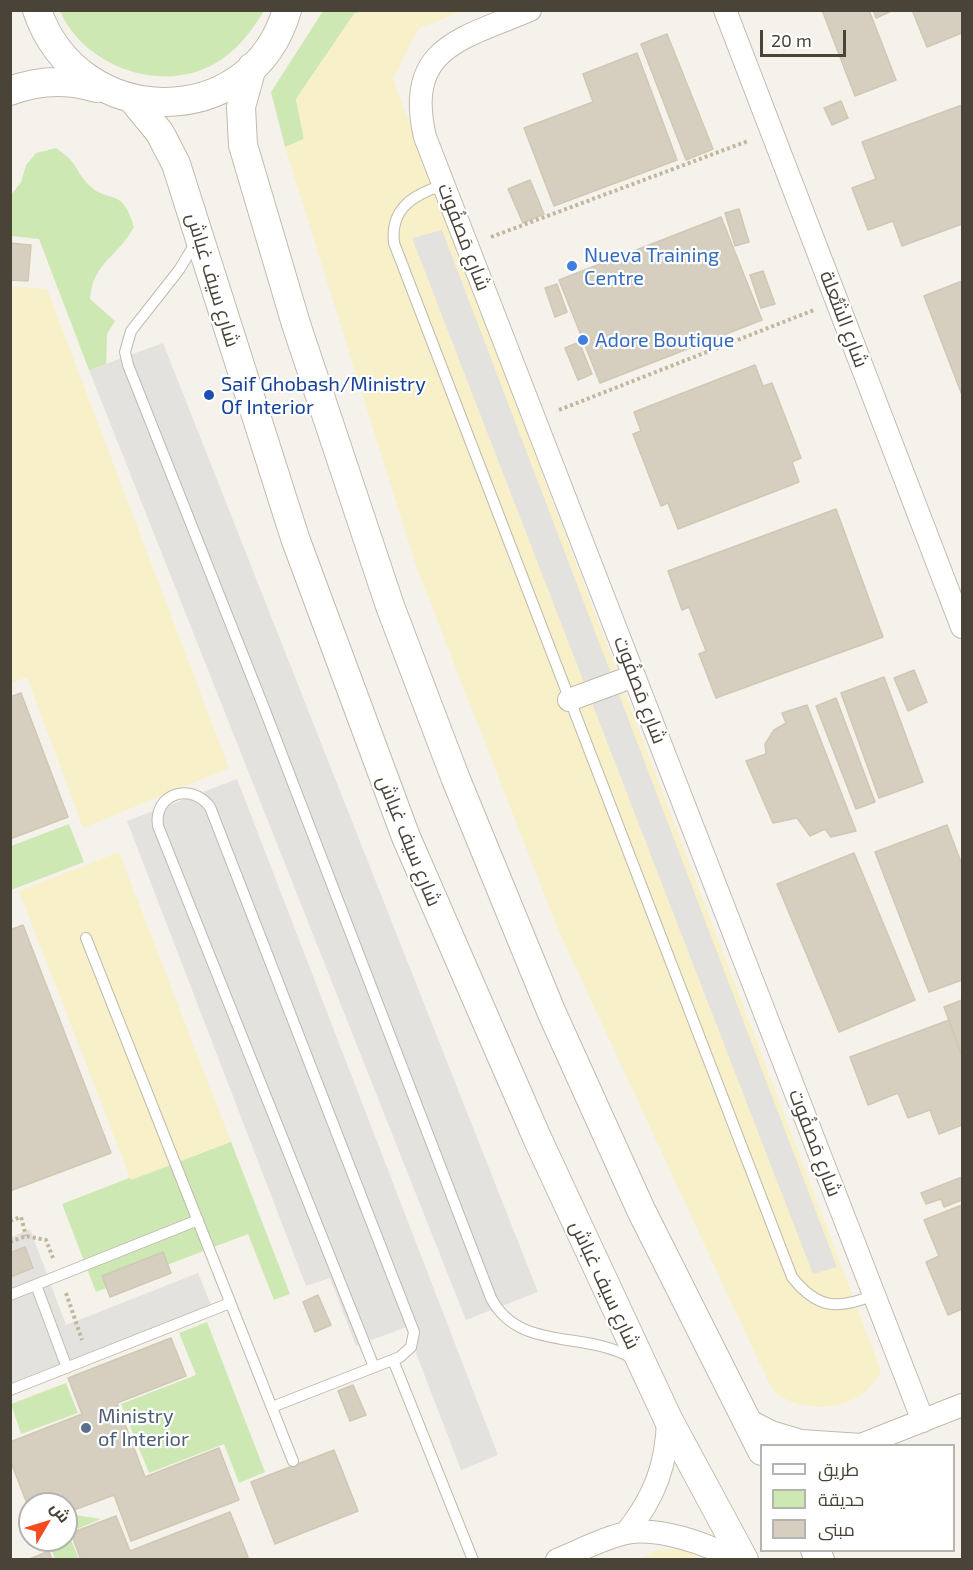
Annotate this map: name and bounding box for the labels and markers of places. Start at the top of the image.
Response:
place label: Nueva Training Centre [584,243,719,290]
marker: Nueva Training Centre [565,259,579,273]
place label: Adore Boutique [595,328,734,352]
marker: Adore Boutique [576,333,590,347]
place label: Saif Ghobash/Ministry Of Interior [221,372,426,419]
marker: Saif Ghobash/Ministry Of Interior [202,388,216,402]
place label: Ministry of Interior [98,1404,189,1451]
marker: Ministry of Interior [79,1421,93,1435]

